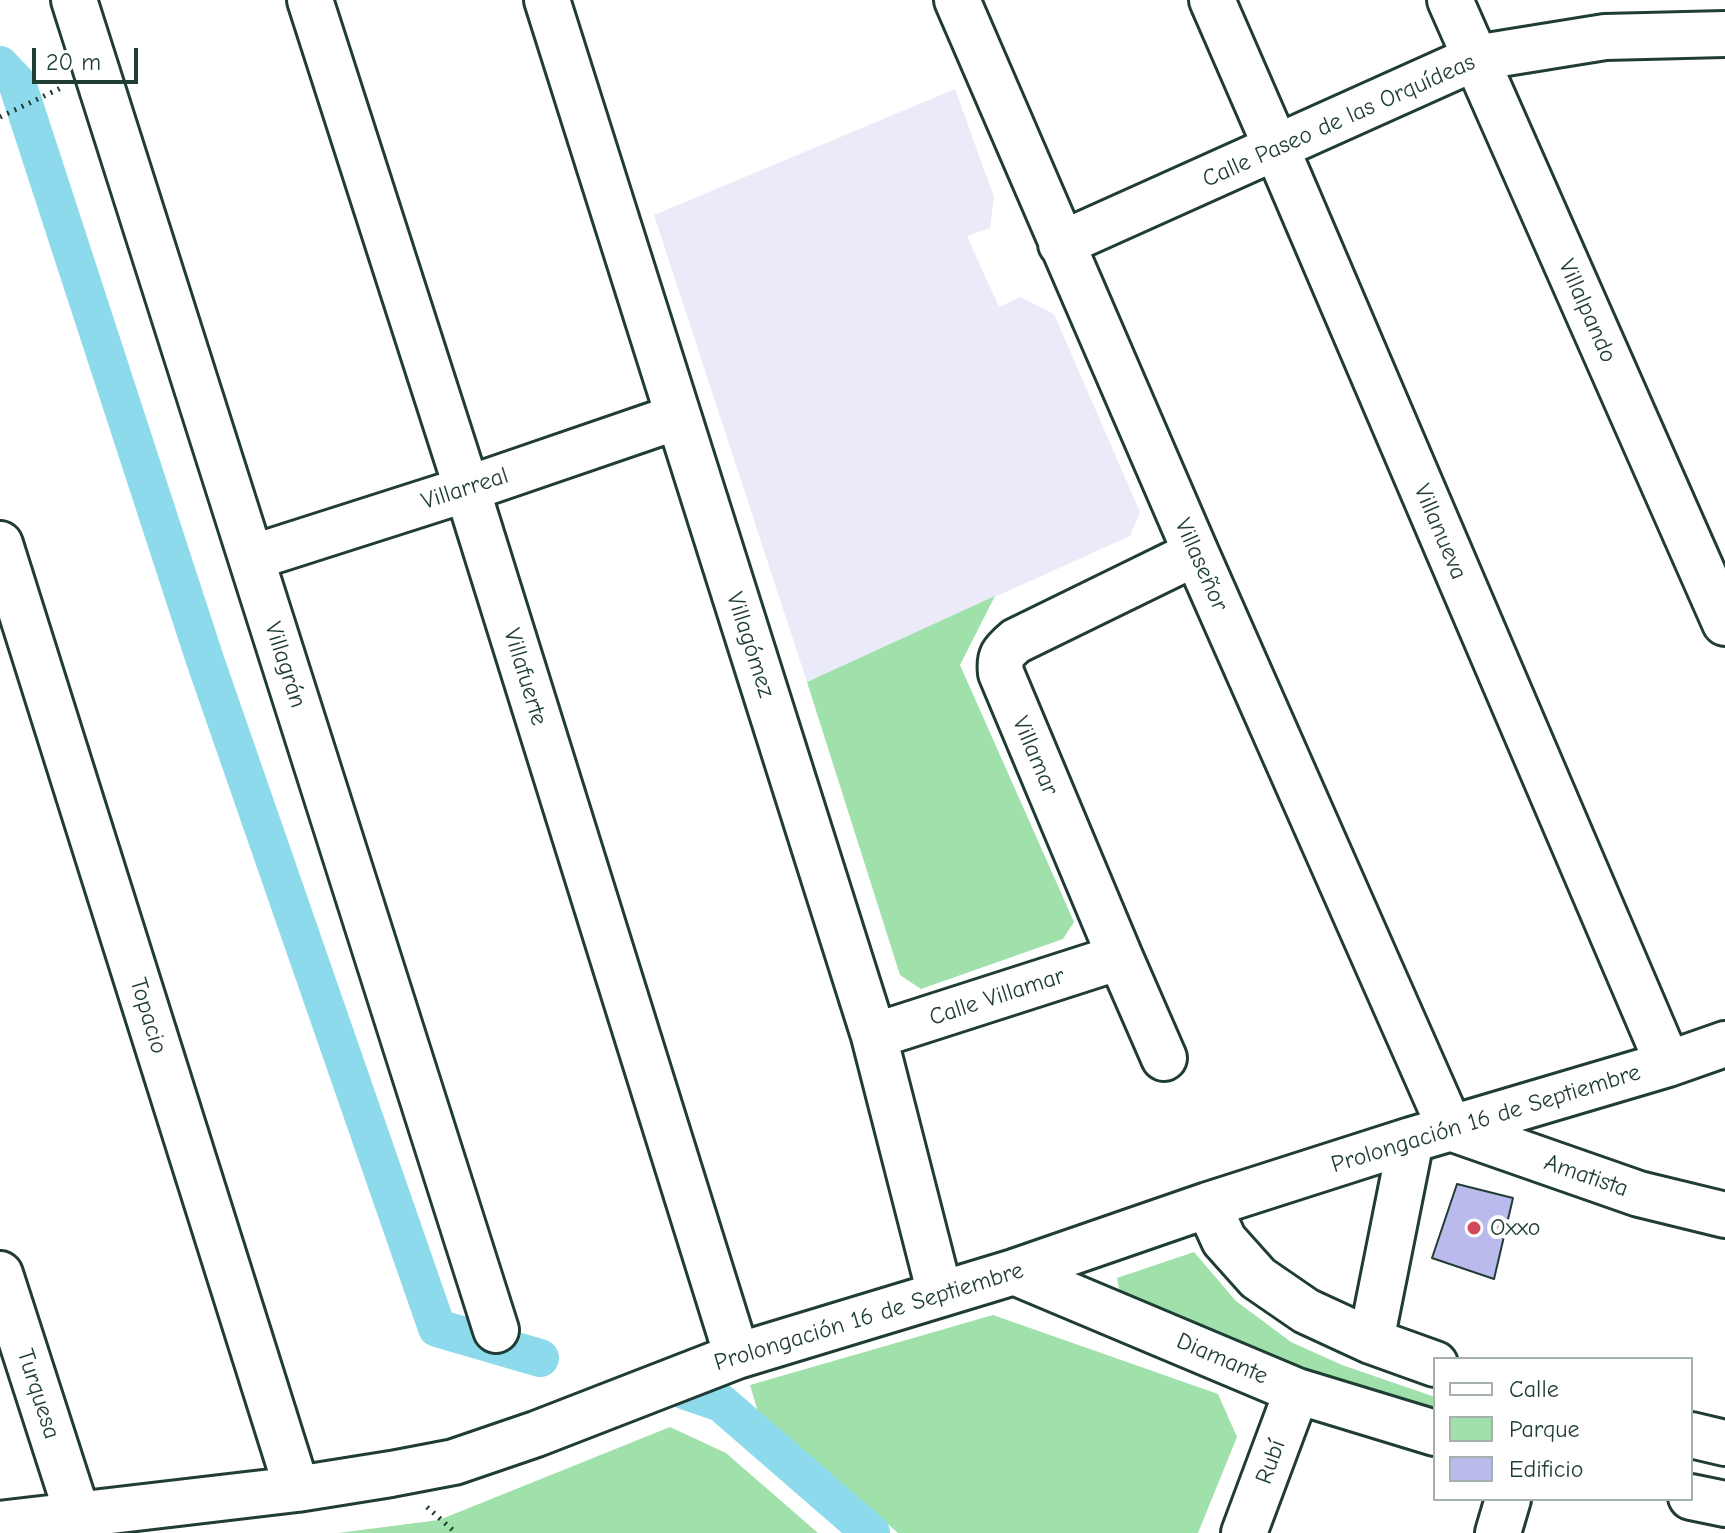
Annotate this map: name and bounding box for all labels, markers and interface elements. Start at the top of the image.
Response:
scale bar [36,32,142,82]
text: 20 m [46,48,101,76]
street label: Calle Paseo de las Orquídeas [1198,48,1480,194]
street label: Villalpando [1551,255,1623,367]
street label: Villarreal [418,461,512,517]
street label: Villanueva [1407,480,1473,584]
street label: Villaseñor [1168,514,1234,616]
street label: Villagómez [719,589,781,701]
street label: Villagrán [258,619,312,711]
street label: Villafuerte [497,625,553,729]
street label: Villamar [1006,712,1064,800]
street label: Calle Villamar [926,962,1068,1032]
street label: Topacio [123,975,173,1057]
street label: Prolongación 16 de Septiembre [1328,1058,1644,1180]
street label: Amatista [1540,1148,1632,1204]
place label: Oxxo [1490,1214,1540,1242]
marker: Oxxo [1465,1219,1483,1237]
street label: Prolongación 16 de Septiembre [711,1256,1027,1378]
street label: Diamante [1172,1327,1272,1391]
street label: Turquesa [10,1345,66,1443]
legend [1433,1357,1693,1501]
text: Calle [1509,1375,1559,1403]
text: Parque [1509,1415,1580,1443]
street label: Rubí [1250,1436,1292,1488]
text: Edificio [1509,1455,1584,1483]

